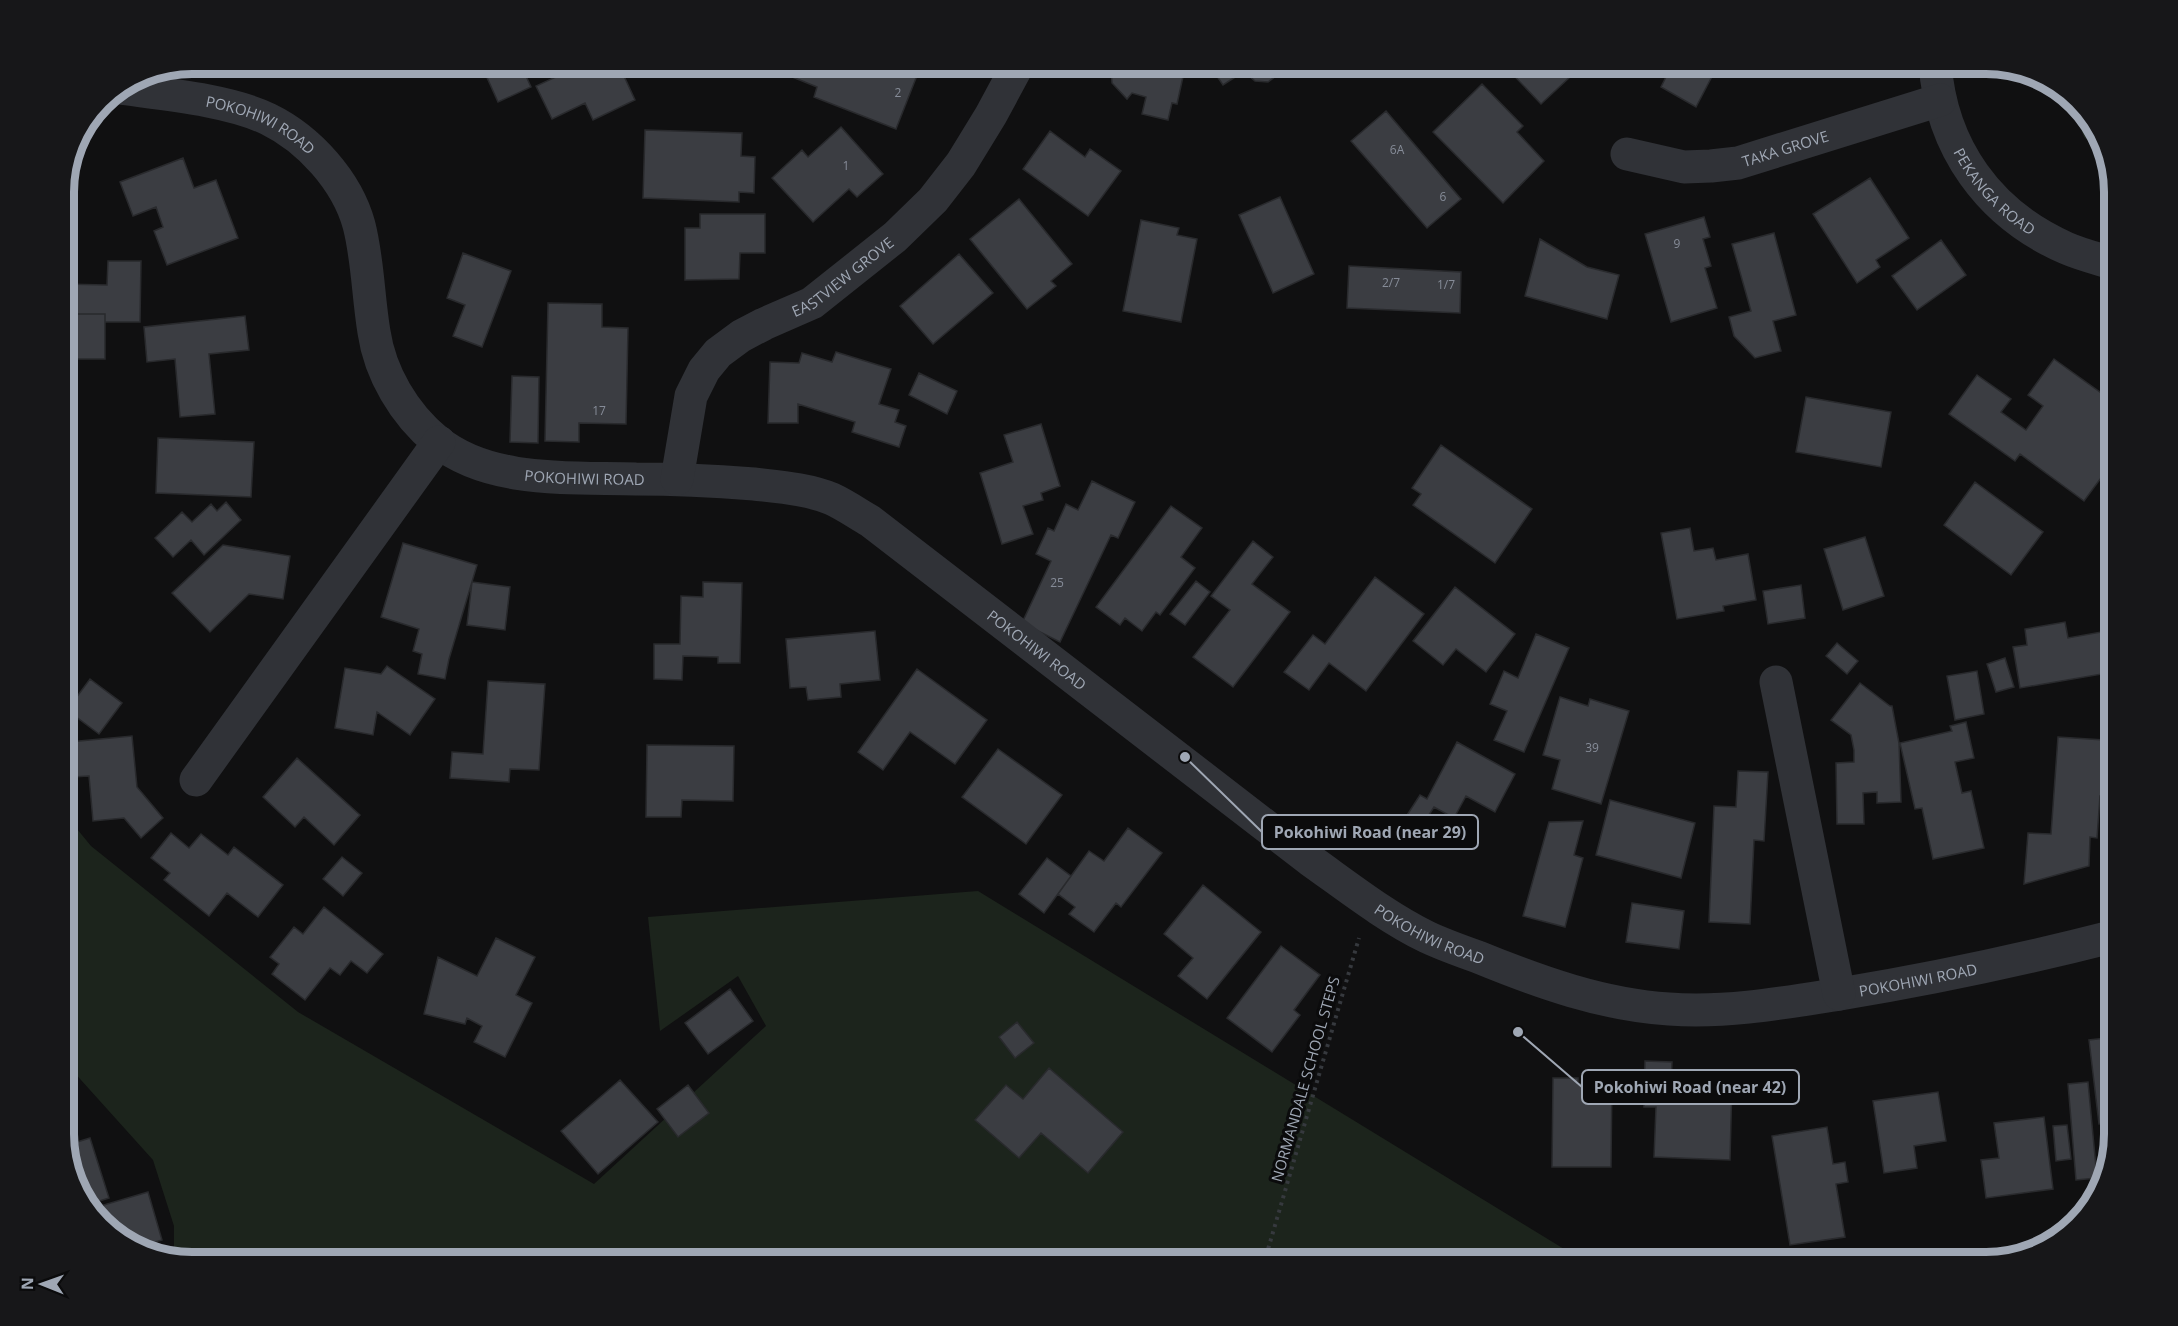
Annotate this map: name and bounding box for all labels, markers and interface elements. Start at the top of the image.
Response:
house number: 2 [895,84,902,101]
street label: POKOHIWI ROAD [204,91,320,158]
street label: TAKA GROVE [1739,125,1831,171]
house number: 6A [1390,141,1405,158]
street label: PEKANGA ROAD [1949,144,2039,239]
house number: 1 [843,157,849,174]
house number: 6 [1440,188,1447,205]
street label: EASTVIEW GROVE [788,232,897,321]
house number: 9 [1674,235,1681,252]
house number: 2/7 [1382,274,1400,291]
house number: 1/7 [1437,276,1455,293]
house number: 17 [592,402,606,419]
street label: POKOHIWI ROAD [523,465,645,489]
house number: 25 [1050,574,1064,591]
street label: POKOHIWI ROAD [983,605,1091,694]
house number: 39 [1585,739,1599,756]
callout: Pokohiwi Road (near 29) [1262,815,1478,849]
text: Pokohiwi Road (near 29) [1274,821,1466,843]
street label: POKOHIWI ROAD [1371,899,1488,969]
street label: POKOHIWI ROAD [1857,958,1979,1001]
street label: NORMANDALE SCHOOL STEPS [1266,974,1344,1184]
callout: Pokohiwi Road (near 42) [1582,1070,1799,1104]
text: Pokohiwi Road (near 42) [1594,1076,1786,1098]
north arrow [12,1254,72,1314]
text: N [16,1277,38,1290]

